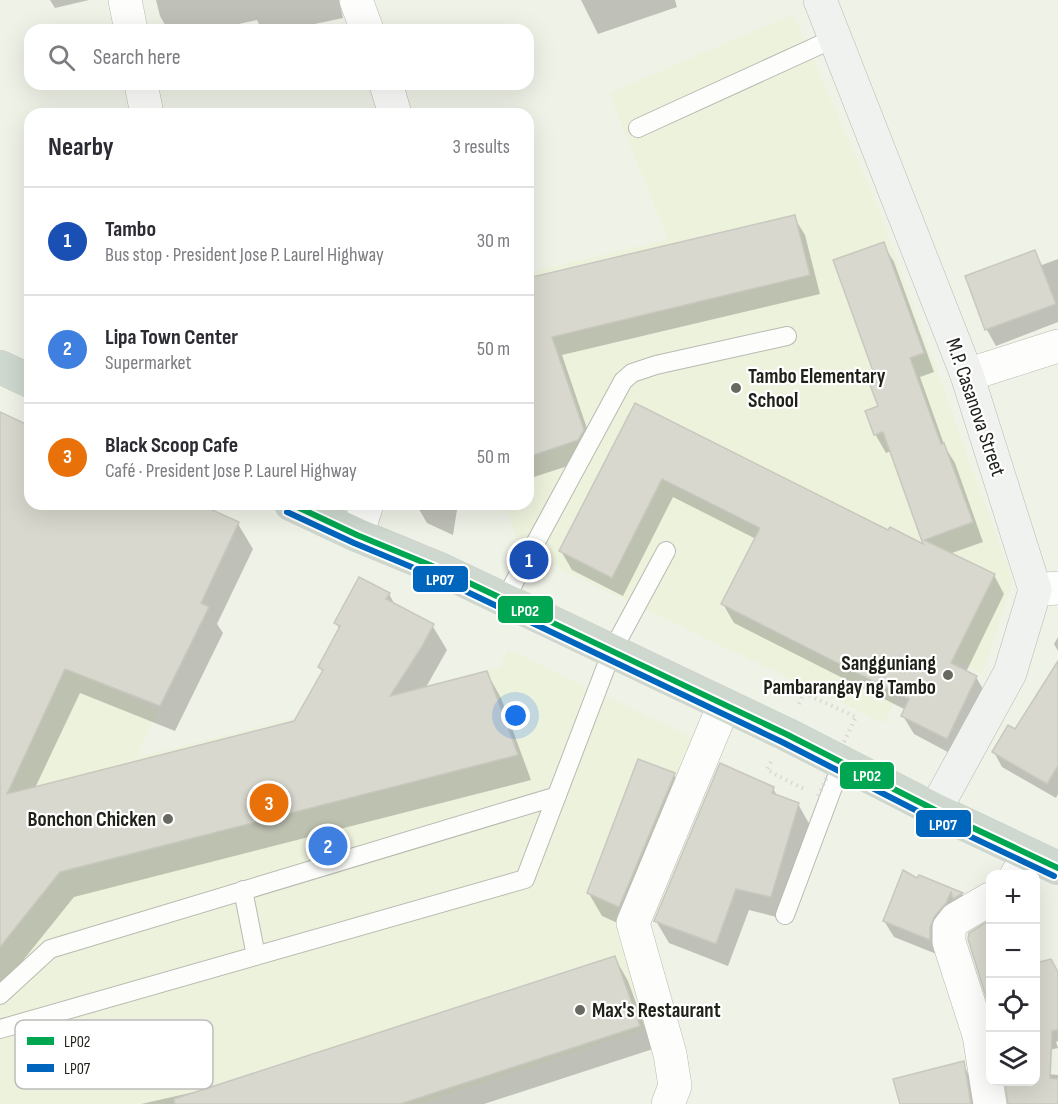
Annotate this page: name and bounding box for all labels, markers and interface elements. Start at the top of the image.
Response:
search box [24,24,534,90]
icon: search [45,41,78,74]
text: Search here [93,44,180,71]
text: Nearby [48,132,114,163]
text: 3 results [453,135,510,159]
text: Tambo [105,216,156,243]
text: 1 [64,229,71,253]
text: 30 m [477,229,510,253]
text: Bus stop · President Jose P. Laurel Highway [105,243,384,267]
text: Lipa Town Center [105,324,238,351]
street label: M.P. Casanova Street [940,335,1011,479]
text: 2 [63,337,72,361]
text: 50 m [477,337,510,361]
text: Supermarket [105,351,192,375]
place label: Tambo Elementary School [748,364,886,413]
marker: Tambo Elementary School [729,381,743,395]
text: Black Scoop Cafe [105,432,238,459]
text: 3 [63,445,72,469]
text: 50 m [477,445,510,469]
text: Café · President Jose P. Laurel Highway [105,459,357,483]
pin: 1 [510,538,548,582]
line badge: LP07 [412,565,469,593]
text: LP07 [426,571,454,590]
line badge: LP02 [497,595,554,624]
text: LP02 [511,602,539,621]
place label: Sangguniang Pambarangay ng Tambo [763,651,936,700]
marker: Sangguniang Pambarangay ng Tambo [941,668,955,682]
your location [501,701,530,730]
line badge: LP02 [839,761,895,790]
text: LP02 [853,767,881,786]
pin: 3 [250,780,288,826]
place label: Bonchon Chicken [28,807,156,832]
line badge: LP07 [915,809,972,838]
marker: Bonchon Chicken [161,812,175,826]
text: LP07 [929,816,957,835]
pin: 2 [308,824,348,868]
map controls [986,870,1040,1086]
button: + [986,870,1040,924]
button: − [986,924,1040,978]
button: locate [986,978,1040,1032]
place label: Max's Restaurant [592,998,721,1023]
marker: Max's Restaurant [573,1003,587,1017]
legend [15,1020,213,1089]
button: layers [986,1032,1040,1086]
text: LP02 [64,1033,90,1052]
text: LP07 [64,1060,91,1079]

